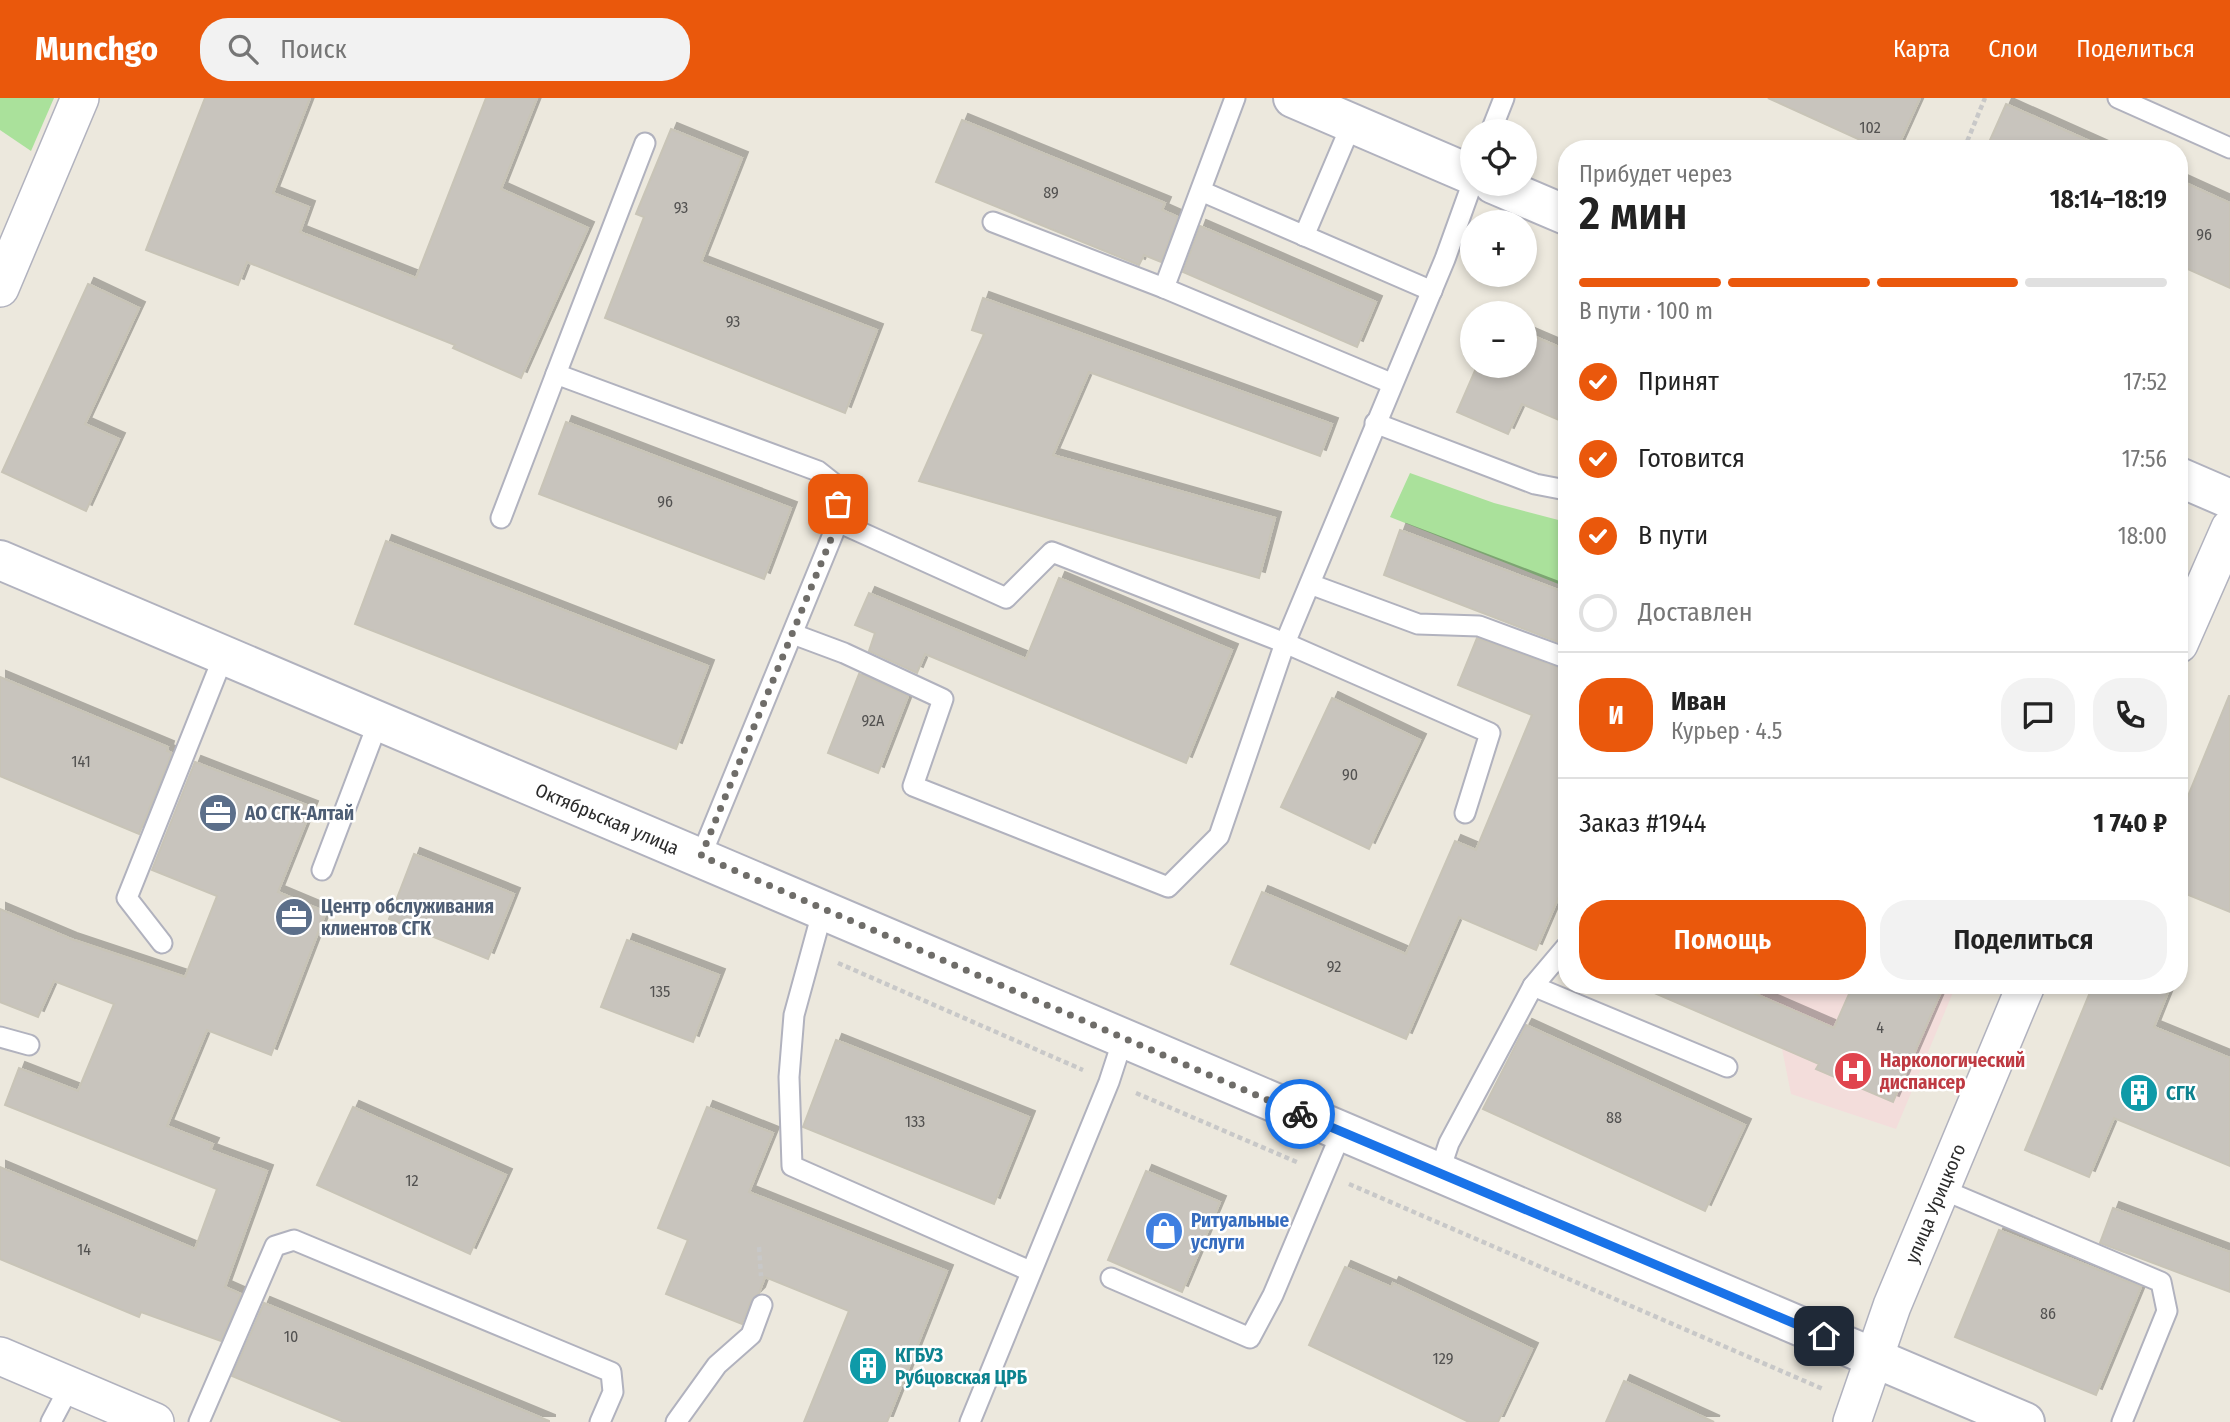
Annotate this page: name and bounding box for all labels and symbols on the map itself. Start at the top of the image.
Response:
house number: 102 [1859,118,1881,137]
house number: 89 [1043,183,1059,202]
house number: 93 [674,198,688,217]
house number: 96 [2196,225,2212,244]
house number: 93 [726,312,740,331]
pin [808,474,868,534]
house number: 96 [657,492,673,511]
house number: 92А [862,711,885,730]
house number: 141 [71,752,91,771]
house number: 90 [1342,765,1358,784]
street label: Октябрьская улица [532,778,682,860]
office icon: АО СГК-Алтай [197,792,239,834]
place label: АО СГК-Алтай [244,802,354,825]
place label: Центр обслуживания клиентов СГК [321,895,494,940]
office icon: Центр обслуживания клиентов СГК [273,896,315,938]
house number: 92 [1327,957,1341,976]
house number: 135 [650,982,670,1001]
house number: 4 [1876,1018,1884,1037]
place label: Наркологический диспансер [1879,1049,2025,1094]
hospital icon: Наркологический диспансер [1832,1050,1874,1092]
building icon: СГК [2118,1072,2160,1114]
courier [1265,1079,1335,1149]
place label: СГК [2166,1082,2196,1105]
house number: 88 [1606,1108,1622,1127]
house number: 133 [905,1112,925,1131]
street label: улица Урицкого [1900,1140,1970,1267]
house number: 12 [405,1171,419,1190]
place label: Ритуальные услуги [1190,1209,1290,1254]
shop icon: Ритуальные услуги [1143,1210,1185,1252]
house number: 14 [77,1240,91,1259]
house number: 86 [2040,1304,2056,1323]
pin [1794,1306,1854,1366]
house number: 10 [284,1327,298,1346]
place label: КГБУЗ Рубцовская ЦРБ [895,1344,1028,1389]
building icon: КГБУЗ Рубцовская ЦРБ [847,1345,889,1387]
house number: 129 [1433,1349,1454,1368]

